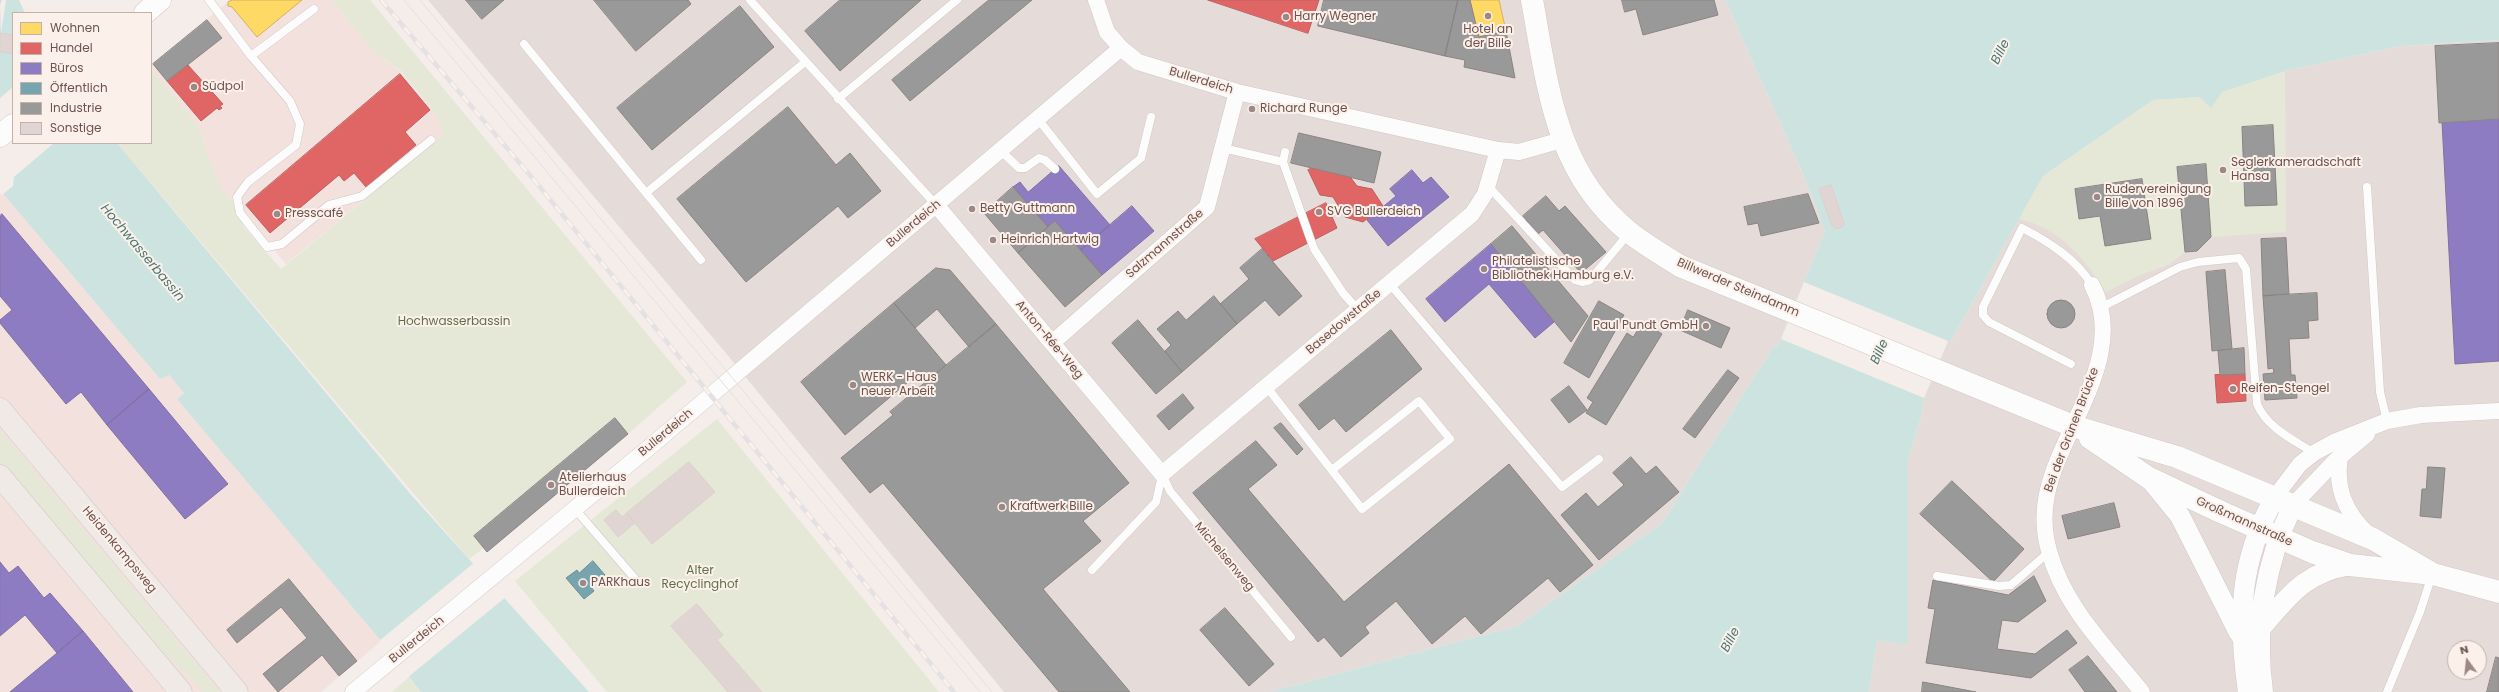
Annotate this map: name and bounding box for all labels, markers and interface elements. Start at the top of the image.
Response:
place label: Harry Wegner [1294,10,1376,24]
marker: Hotel an der Bille [1483,11,1493,21]
legend [12,12,152,144]
marker: Harry Wegner [1281,12,1291,22]
text: Wohnen [50,19,100,36]
place label: Hotel an der Bille [1463,23,1513,51]
water label: Bille [1988,37,2014,67]
text: Handel [50,39,93,56]
text: Büros [50,59,83,76]
street label: Bullerdeich [1167,64,1235,98]
text: Öffentlich [50,79,108,96]
place label: Südpol [202,80,244,94]
marker: Südpol [189,82,199,92]
text: Industrie [50,99,102,116]
place label: Richard Runge [1260,102,1347,116]
marker: Richard Runge [1247,104,1257,114]
text: Sonstige [50,119,102,136]
place label: Seglerkameradschaft Hansa [2231,156,2361,184]
marker: Seglerkameradschaft Hansa [2218,165,2228,175]
place label: Rudervereinigung Bille von 1896 [2105,183,2211,211]
marker: Rudervereinigung Bille von 1896 [2092,192,2102,202]
street label: Bullerdeich [884,197,944,251]
water label: Hochwasserbassin [97,201,187,305]
place label: Betty Guttmann [980,202,1075,216]
marker: Betty Guttmann [967,204,977,214]
place label: SVG Bullerdeich [1327,205,1421,219]
street label: Salzmannstraße [1123,206,1207,282]
place label: Presscafé [285,207,343,221]
marker: SVG Bullerdeich [1314,207,1324,217]
marker: Presscafé [272,209,282,219]
place label: Heinrich Hartwig [1001,233,1099,247]
marker: Heinrich Hartwig [988,235,998,245]
place label: Philatelistische Bibliothek Hamburg e.V. [1492,255,1634,283]
street label: Billwerder Steindamm [1675,256,1801,320]
marker: Philatelistische Bibliothek Hamburg e.V. [1479,264,1489,274]
street label: Basedowstraße [1304,286,1384,358]
street label: Anton-Rée-Weg [1012,298,1086,382]
park label: Hochwasserbassin [398,315,510,329]
place label: Paul Pundt GmbH [1593,319,1698,333]
marker: Paul Pundt GmbH [1701,321,1711,331]
water label: Bille [1868,337,1892,367]
street label: Bei der Grünen Brücke [2042,366,2102,494]
place label: WERK - Haus neuer Arbeit [861,371,937,399]
marker: WERK - Haus neuer Arbeit [848,380,858,390]
place label: Reifen-Stengel [2241,382,2329,396]
marker: Reifen-Stengel [2228,384,2238,394]
street label: Bullerdeich [636,406,696,460]
place label: Atelierhaus Bullerdeich [559,471,626,499]
marker: Atelierhaus Bullerdeich [546,480,556,490]
street label: Großmannstraße [2193,494,2295,550]
place label: Kraftwerk Bille [1010,500,1093,514]
marker: Kraftwerk Bille [997,502,1007,512]
street label: Heidenkampsweg [79,504,159,596]
street label: Michelsenweg [1191,520,1257,594]
park label: Alter Recyclinghof [661,564,739,592]
place label: PARKhaus [591,576,650,590]
marker: PARKhaus [578,578,588,588]
street label: Bullerdeich [387,614,447,666]
water label: Bille [1718,625,1744,655]
north arrow [2447,640,2487,680]
text: N [2458,641,2470,658]

